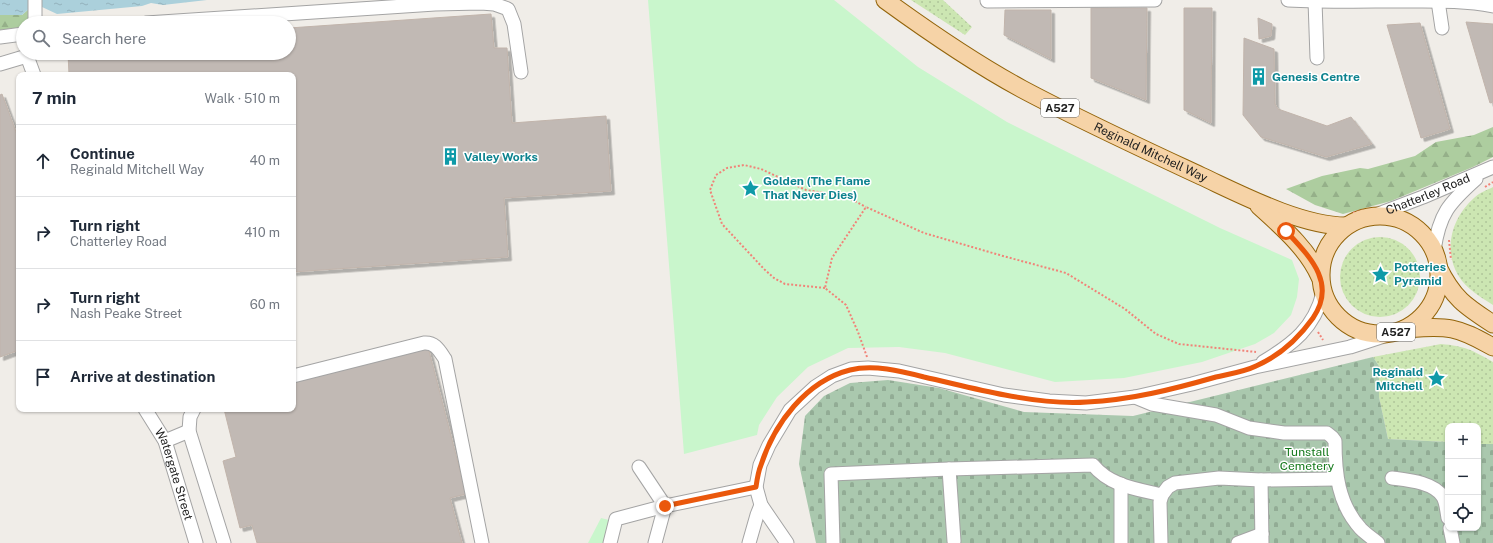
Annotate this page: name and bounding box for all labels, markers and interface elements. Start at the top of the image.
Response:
search box [16,16,296,60]
icon: search [30,27,52,49]
text: Search here [62,30,146,47]
building icon: Genesis Centre [1249,67,1269,87]
place label: Genesis Centre [1272,70,1360,84]
text: 7 min [32,88,76,108]
text: Walk · 510 m [205,91,280,106]
road number: A527 [1041,99,1079,117]
street label: Reginald Mitchell Way [1092,120,1210,185]
text: Continue [70,145,135,162]
building icon: Valley Works [441,147,461,167]
icon: ahead [32,150,54,172]
place label: Valley Works [464,150,538,164]
text: 40 m [249,153,280,168]
text: Reginald Mitchell Way [70,162,204,177]
street label: Chatterley Road [1384,171,1472,217]
place label: Golden (The Flame That Never Dies) [763,174,871,202]
place icon: Golden (The Flame That Never Dies) [740,178,760,198]
text: Turn right [70,217,140,234]
icon: right [32,222,54,244]
route start [1277,222,1295,240]
text: 410 m [244,225,280,240]
text: Chatterley Road [70,234,167,249]
place label: Potteries Pyramid [1394,260,1446,288]
place icon: Potteries Pyramid [1371,264,1391,284]
text: Turn right [70,289,140,306]
icon: right [32,294,54,316]
text: 60 m [250,297,280,312]
text: Nash Peake Street [70,306,182,321]
road number: A527 [1377,323,1415,341]
place label: Reginald Mitchell [1372,365,1423,393]
icon: arrive [32,366,54,388]
text: Arrive at destination [70,368,215,385]
place icon: Reginald Mitchell [1426,369,1446,389]
map controls [1445,423,1481,531]
button: + [1445,423,1481,459]
street label: Watergate Street [152,426,196,522]
park label: Tunstall Cemetery [1280,445,1335,473]
button: − [1445,459,1481,495]
button: locate [1445,495,1481,531]
route end [656,497,674,515]

